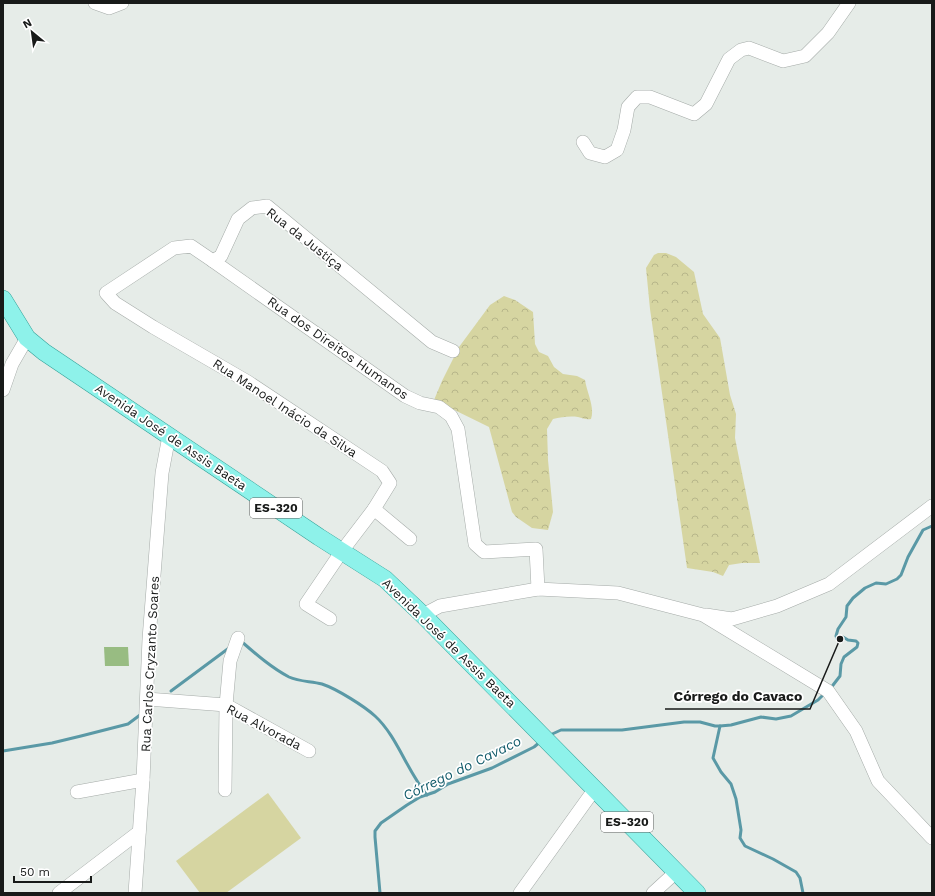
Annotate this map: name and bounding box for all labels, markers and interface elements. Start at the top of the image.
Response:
north arrow [12,12,52,52]
text: N [21,16,34,31]
street label: Rua da Justiça [264,204,347,274]
street label: Rua dos Direitos Humanos [265,294,411,403]
street label: Rua Manoel Inácio da Silva [210,356,360,461]
street label: Avenida José de Assis Baeta [92,381,250,494]
road number: ES-320 [250,498,302,518]
street label: Rua Carlos Cryzanto Soares [138,575,162,753]
street label: Avenida José de Assis Baeta [379,575,519,711]
callout: Córrego do Cavaco [665,683,810,709]
text: Córrego do Cavaco [674,688,802,704]
street label: Rua Alvorada [224,701,304,753]
water label: Córrego do Cavaco [400,732,524,804]
road number: ES-320 [601,812,653,832]
scale bar [14,858,91,884]
text: 50 m [20,865,50,879]

